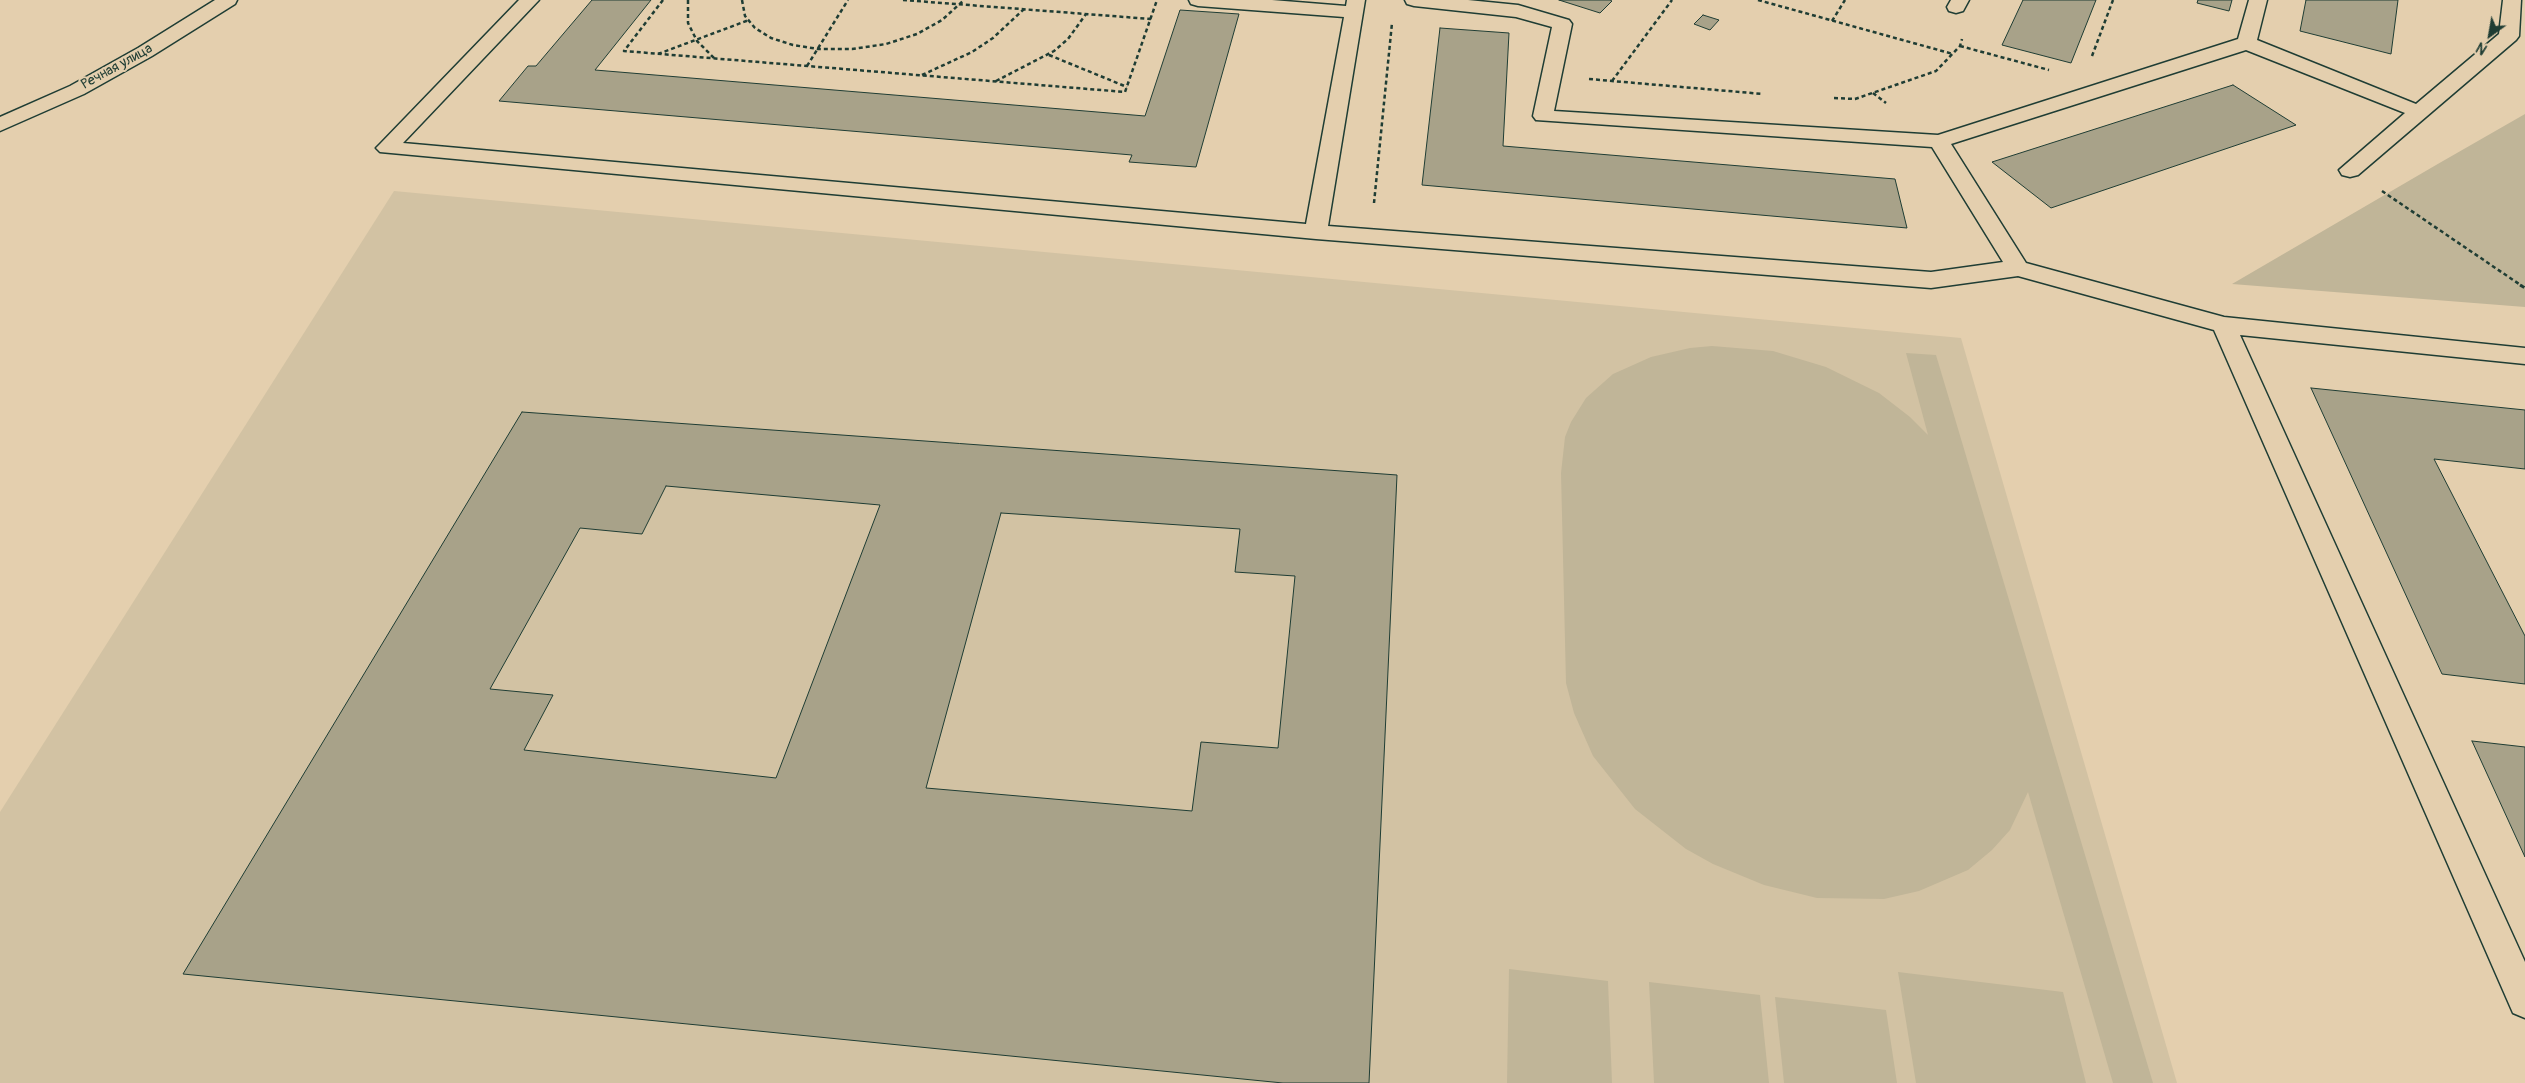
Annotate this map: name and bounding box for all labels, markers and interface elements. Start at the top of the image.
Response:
north arrow [2465,10,2515,60]
text: N [2473,38,2490,58]
street label: Речная улица [78,41,156,93]

